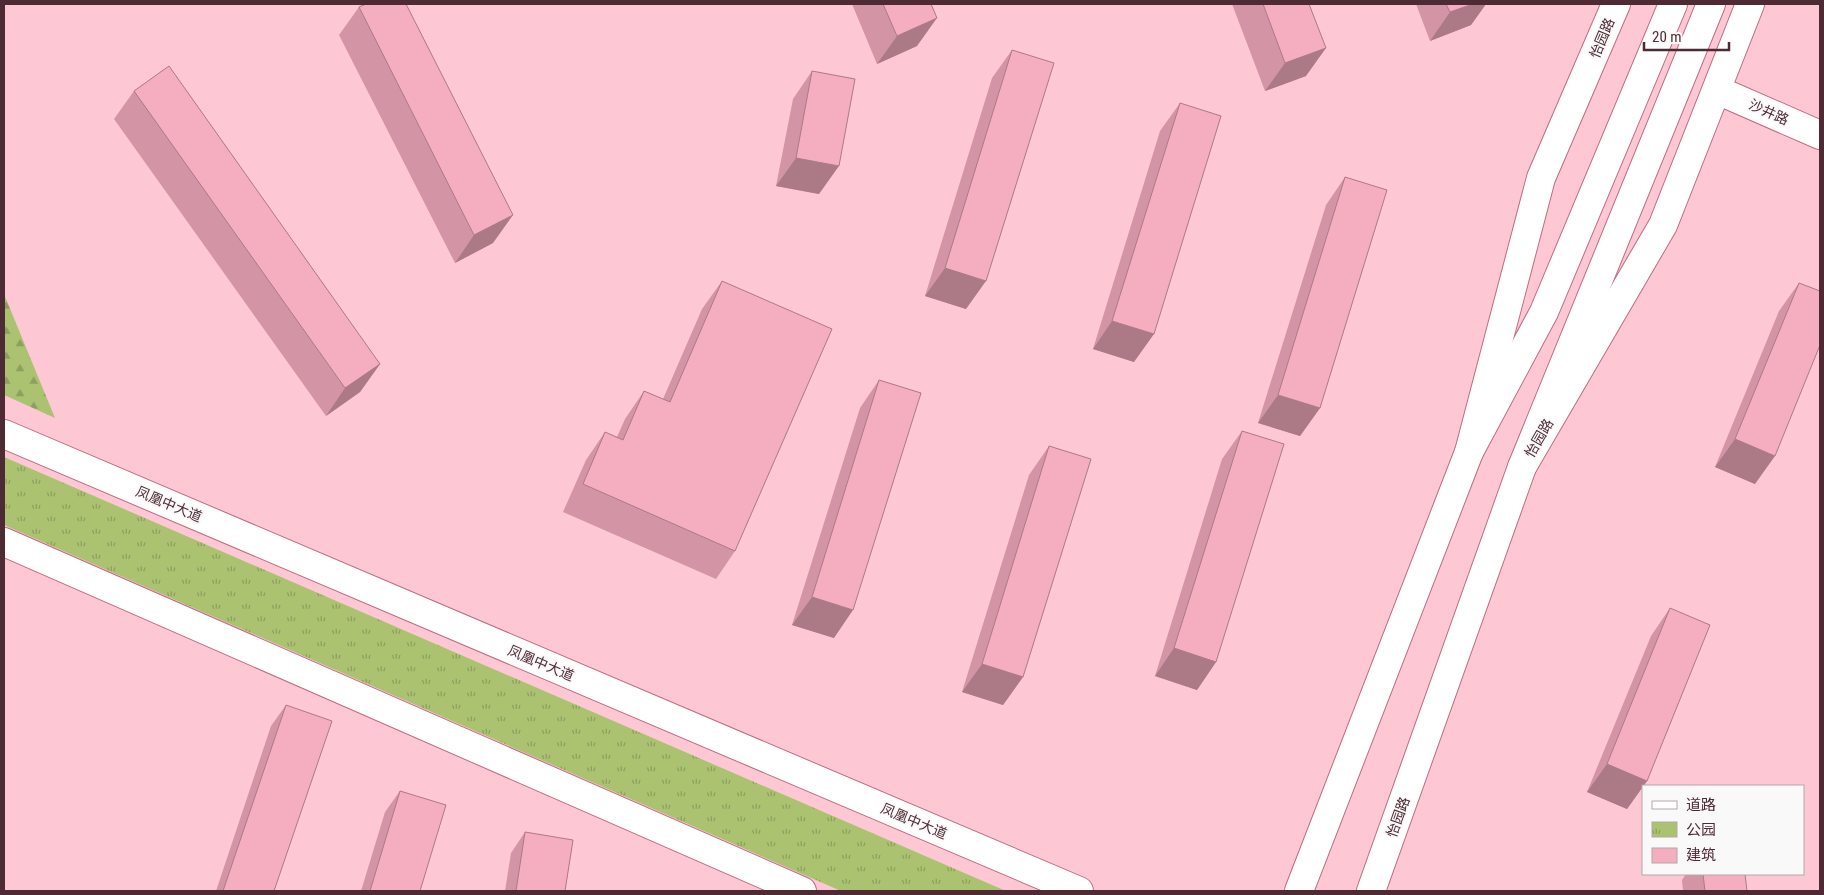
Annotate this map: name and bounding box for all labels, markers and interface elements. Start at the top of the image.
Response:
street label: 怡园路 [1586,16,1618,60]
scale bar [1644,20,1729,52]
text: 20 m [1652,28,1682,46]
street label: 沙井路 [1747,96,1791,128]
street label: 怡园路 [1522,416,1556,460]
street label: 凤凰中大道 [134,483,204,525]
street label: 凤凰中大道 [506,642,576,684]
legend [1642,785,1804,875]
street label: 怡园路 [1383,795,1413,839]
text: 道路 [1686,796,1716,814]
street label: 凤凰中大道 [879,800,949,842]
text: 公园 [1686,821,1716,839]
text: 建筑 [1686,846,1716,864]

